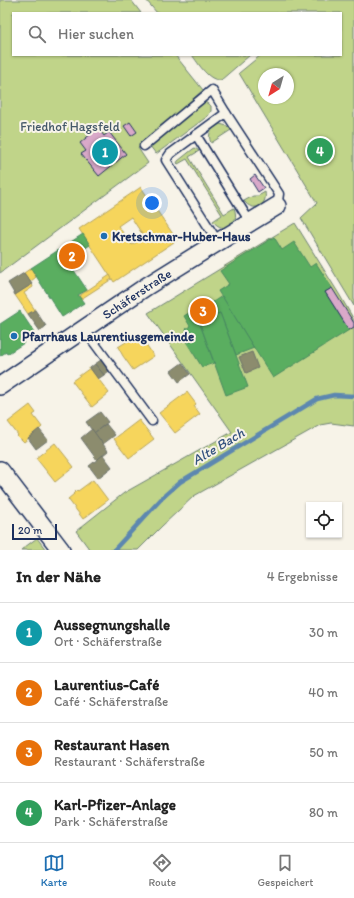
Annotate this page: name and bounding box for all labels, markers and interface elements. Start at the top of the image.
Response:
search box [12,12,342,56]
icon: search [26,23,48,45]
text: Hier suchen [58,25,134,43]
north arrow [258,68,294,104]
park label: Friedhof Hagsfeld [20,119,120,134]
pin: 4 [307,136,333,166]
pin: 1 [92,137,118,167]
your location [142,193,162,213]
place label: Kretschmar-Huber-Haus [112,229,251,244]
marker: Kretschmar-Huber-Haus [99,231,109,241]
pin: 2 [59,241,85,271]
street label: Schäferstraße [100,266,174,322]
pin: 3 [190,296,216,326]
place label: Pfarrhaus Laurentiusgemeinde [22,329,194,345]
marker: Pfarrhaus Laurentiusgemeinde [9,331,19,341]
water label: Alte Bach [189,424,248,469]
map controls [306,502,342,538]
button: locate [306,502,342,538]
scale bar [12,522,57,541]
text: 20 m [18,524,42,537]
text: In der Nähe [16,566,101,586]
text: 4 Ergebnisse [267,569,338,584]
text: Aussegnungshalle [54,616,170,634]
text: 1 [26,625,32,640]
text: 30 m [309,625,338,640]
text: Ort · Schäferstraße [54,634,162,649]
text: Laurentius-Café [54,676,159,694]
text: 2 [26,685,32,700]
text: 40 m [308,685,338,700]
text: Café · Schäferstraße [54,694,168,709]
text: Restaurant Hasen [54,736,170,754]
text: 3 [25,745,33,760]
text: 50 m [309,745,338,760]
text: Restaurant · Schäferstraße [54,754,205,769]
text: Karl-Pfizer-Anlage [54,796,176,814]
text: 4 [25,805,33,820]
text: 80 m [309,805,338,820]
text: Park · Schäferstraße [54,814,168,829]
tab: Karte [41,852,67,889]
tab: Route [149,852,176,889]
tab: Gespeichert [258,852,313,889]

